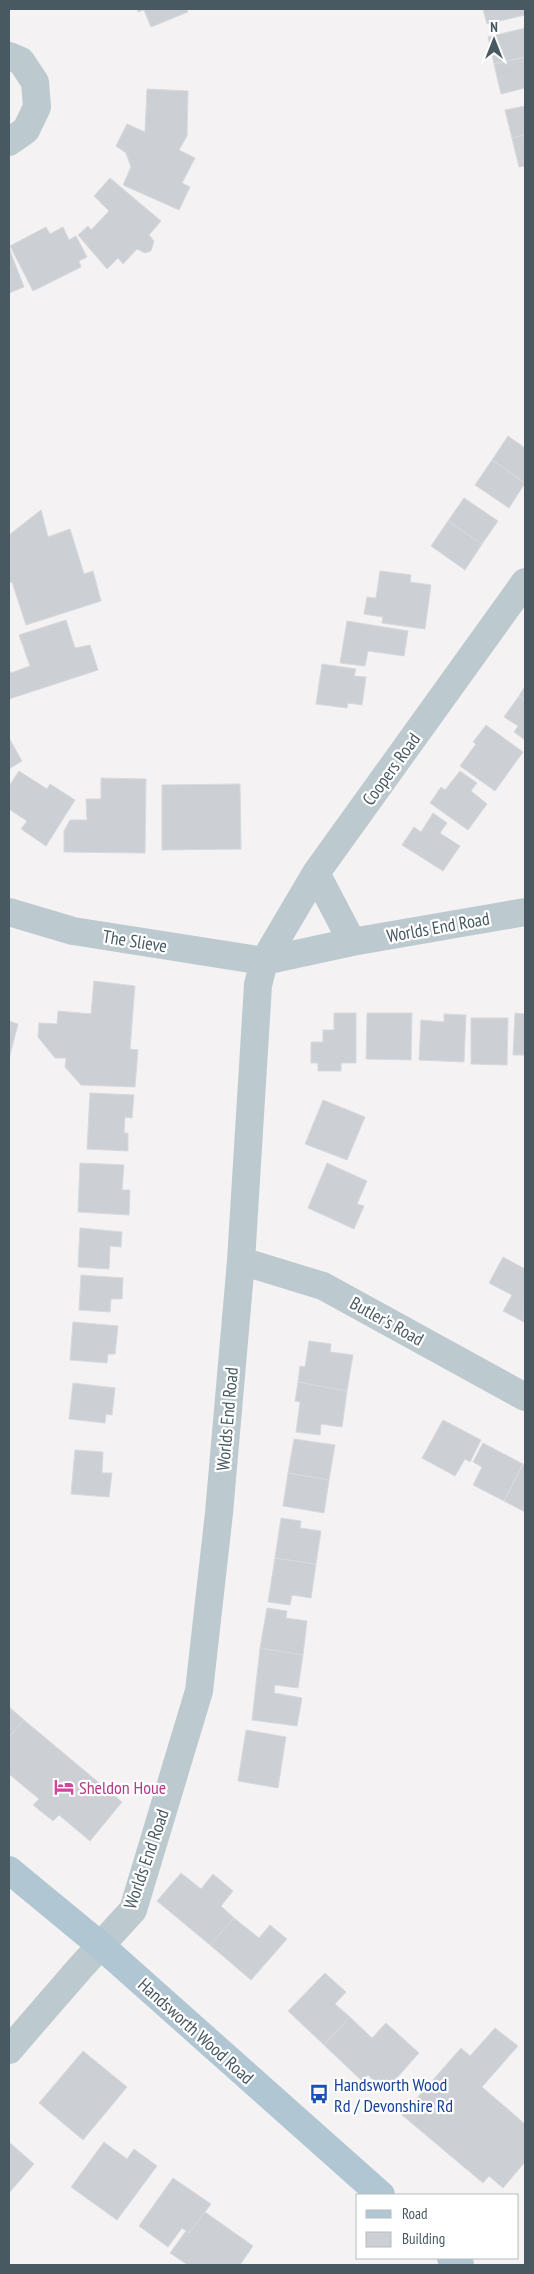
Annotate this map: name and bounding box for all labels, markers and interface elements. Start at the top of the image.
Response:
north arrow [469,15,519,65]
text: N [490,18,498,36]
street label: Coopers Road [357,728,425,810]
street label: Worlds End Road [385,907,491,947]
street label: The Slieve [101,925,169,957]
street label: Butler's Road [346,1291,428,1351]
street label: Worlds End Road [211,1366,243,1472]
hotel icon: Sheldon Houe [53,1776,75,1798]
place label: Sheldon Houe [79,1776,166,1799]
street label: Worlds End Road [118,1806,174,1912]
street label: Handsworth Wood Road [133,1973,259,2089]
place label: Handsworth Wood Rd / Devonshire Rd [334,2073,453,2117]
bus stop icon: Handsworth Wood Rd / Devonshire Rd [308,2083,330,2105]
legend [356,2194,519,2259]
text: Road [402,2204,428,2223]
text: Building [402,2229,445,2248]

